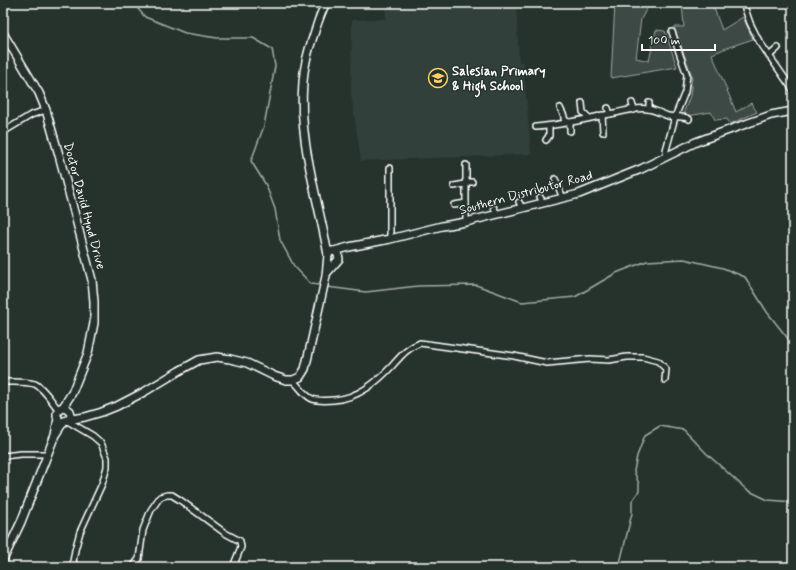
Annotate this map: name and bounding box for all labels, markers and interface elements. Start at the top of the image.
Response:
scale bar [642,26,715,52]
text: 100 m [648,33,680,49]
place label: Salesian Primary & High School [452,63,546,98]
school or university icon: Salesian Primary & High School [427,67,449,89]
street label: Doctor David Hynd Drive [59,141,109,272]
street label: Southern Distributor Road [457,167,595,219]

